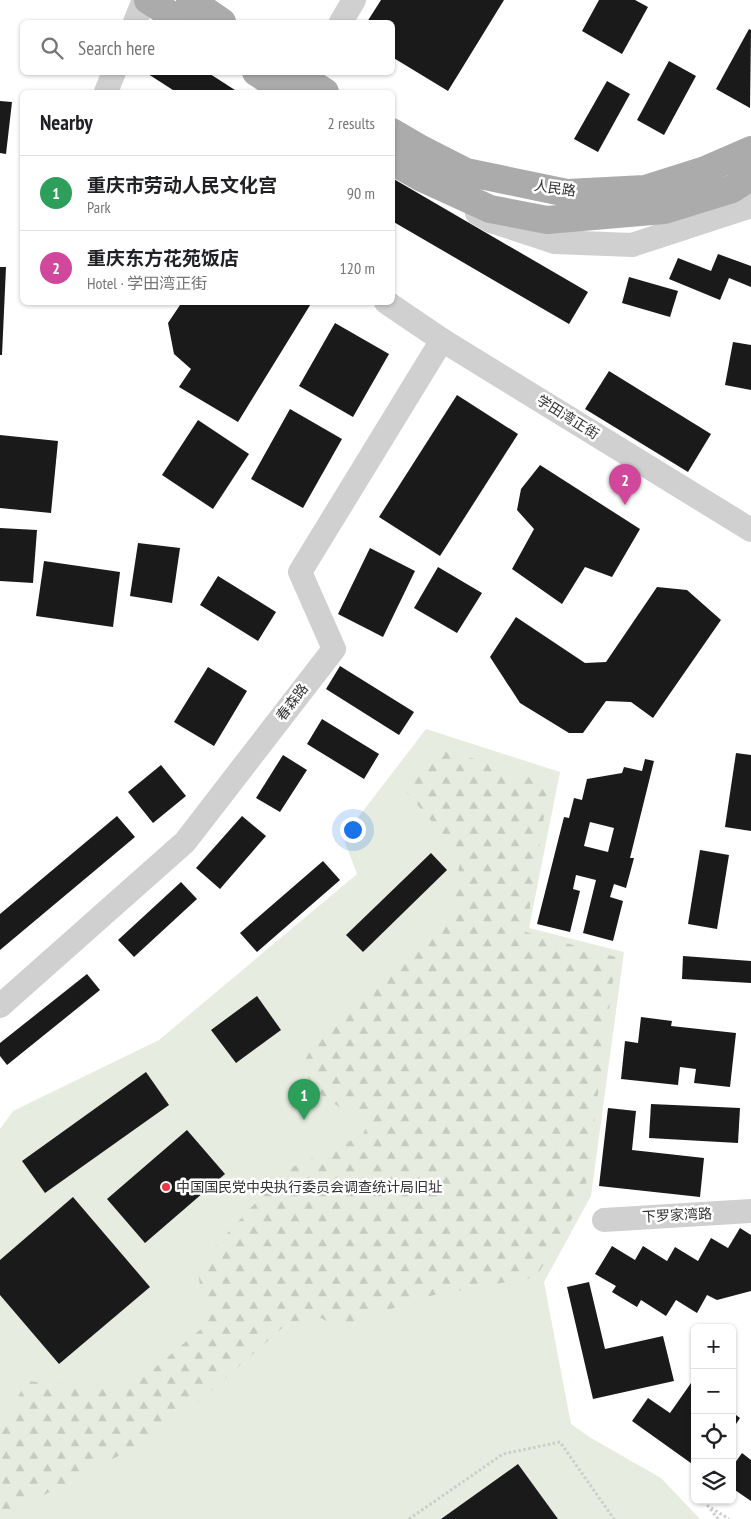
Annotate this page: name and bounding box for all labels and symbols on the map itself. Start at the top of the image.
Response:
street label: 人民路 [533,176,577,200]
street label: 学田湾正街 [534,391,602,443]
pin: 2 [609,464,641,505]
street label: 春森路 [272,680,312,724]
your location [340,817,366,843]
pin: 1 [288,1079,320,1120]
place label: 中国国民党中央执行委员会调查统计局旧址 [176,1178,442,1196]
marker: 中国国民党中央执行委员会调查统计局旧址 [160,1181,172,1193]
street label: 下罗家湾路 [642,1204,712,1226]

